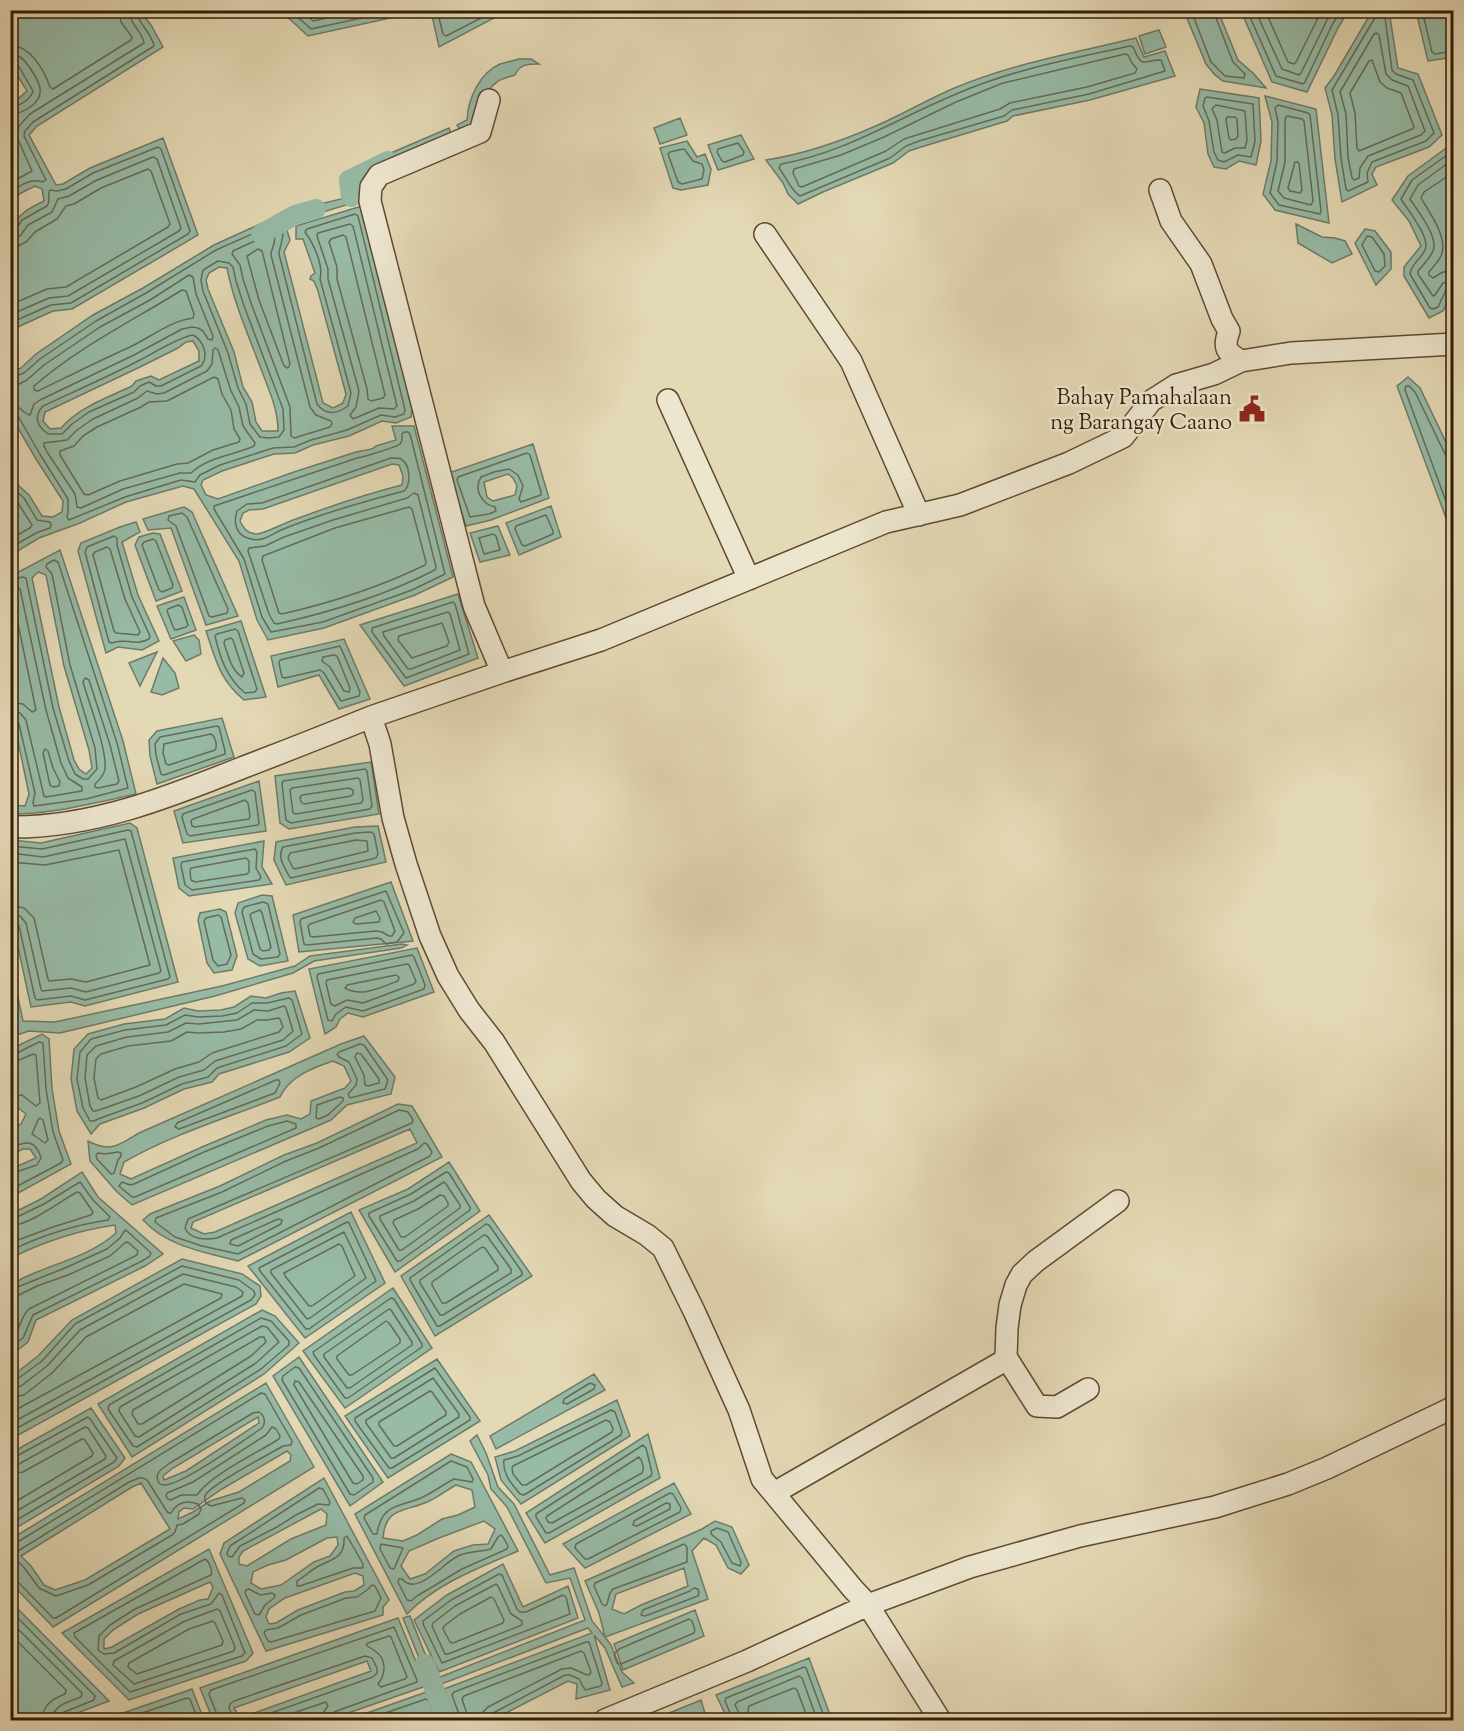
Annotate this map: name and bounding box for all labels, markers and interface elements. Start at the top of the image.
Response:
place label: Bahay Pamahalaan ng Barangay Caano [1050,383,1232,440]
public building icon: Bahay Pamahalaan ng Barangay Caano [1237,394,1267,424]

